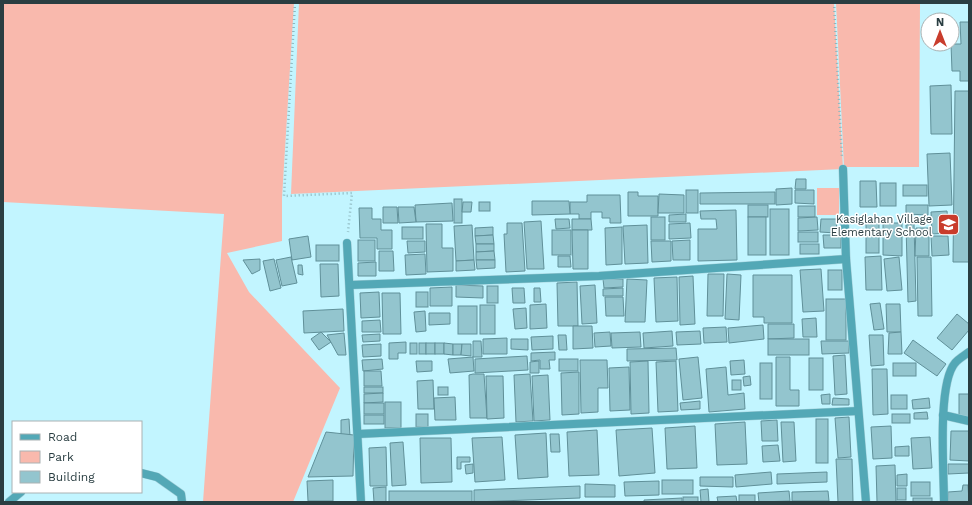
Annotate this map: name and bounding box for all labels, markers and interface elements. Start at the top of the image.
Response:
north arrow [920,12,960,52]
text: N [936,16,944,29]
school or university icon: Kasiglahan Village Elementary School [935,212,961,238]
place label: Kasiglahan Village Elementary School [831,213,933,239]
legend [12,421,142,493]
text: Road [48,430,77,444]
text: Park [48,450,74,464]
text: Building [48,470,95,484]

